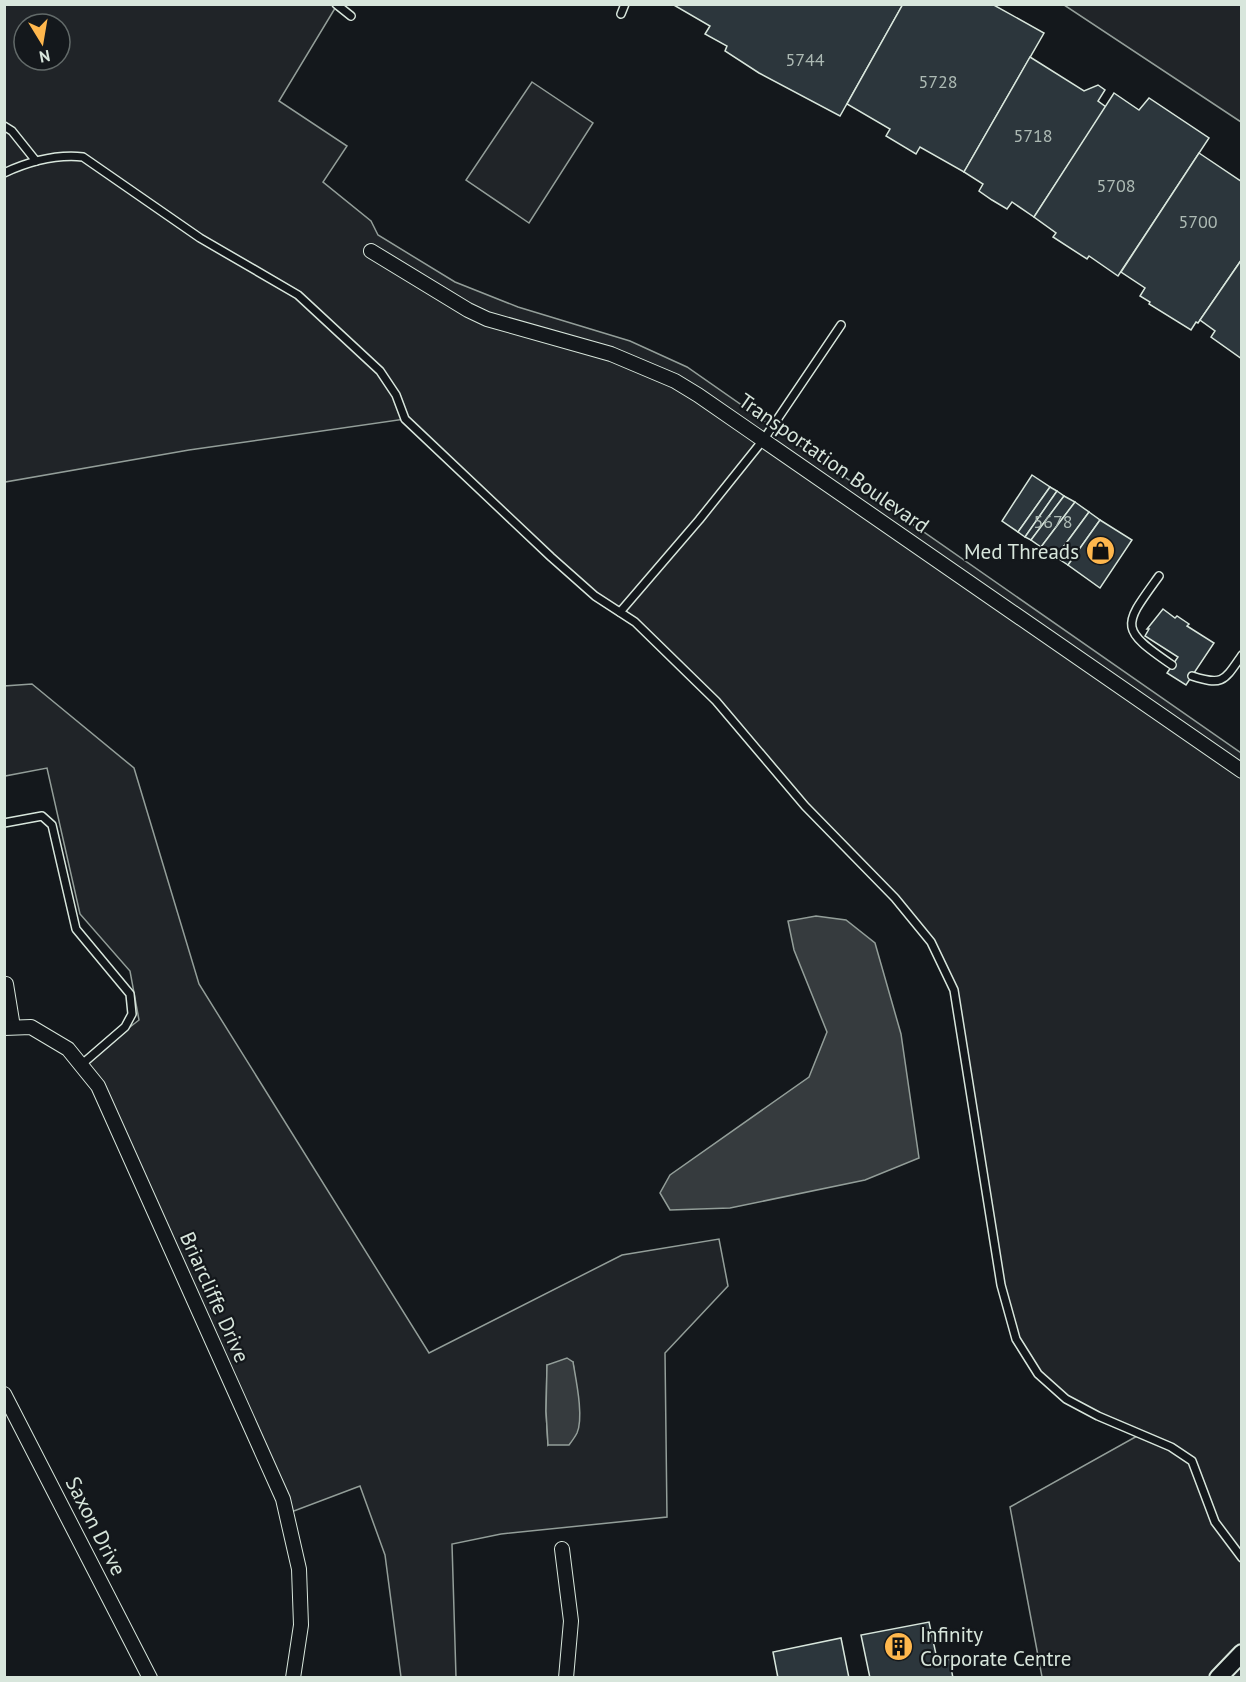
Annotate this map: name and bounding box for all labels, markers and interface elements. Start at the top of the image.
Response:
north arrow [12,12,72,72]
text: N [38,46,52,68]
house number: 5744 [785,48,825,71]
house number: 5728 [918,70,958,93]
house number: 5718 [1013,124,1053,147]
house number: 5708 [1096,174,1136,197]
house number: 5700 [1178,210,1218,233]
street label: Transportation Boulevard [733,387,935,539]
house number: 5678 [1033,510,1073,533]
shop icon: Med Threads [1084,535,1116,567]
place label: Med Threads [964,538,1079,565]
street label: Briarcliffe Drive [174,1227,256,1367]
street label: Saxon Drive [60,1472,132,1580]
place label: Infinity Corporate Centre [920,1621,1071,1672]
building icon: Infinity Corporate Centre [883,1630,915,1662]

